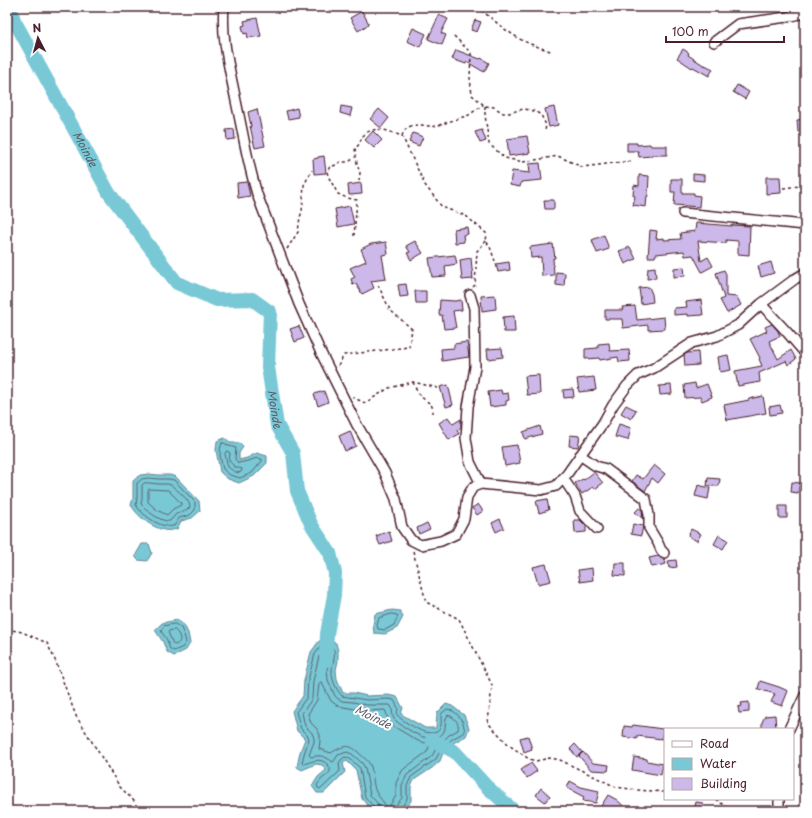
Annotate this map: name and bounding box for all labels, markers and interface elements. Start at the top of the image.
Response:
north arrow [18,18,58,58]
scale bar [666,18,784,44]
text: N [32,19,42,36]
text: 100 m [672,22,709,40]
water label: Moinde [69,128,103,171]
water label: Moinde [264,389,287,433]
water label: Moinde [352,700,395,733]
legend [664,728,794,800]
text: Road [700,734,729,752]
text: Water [700,754,737,772]
text: Building [700,774,747,792]

